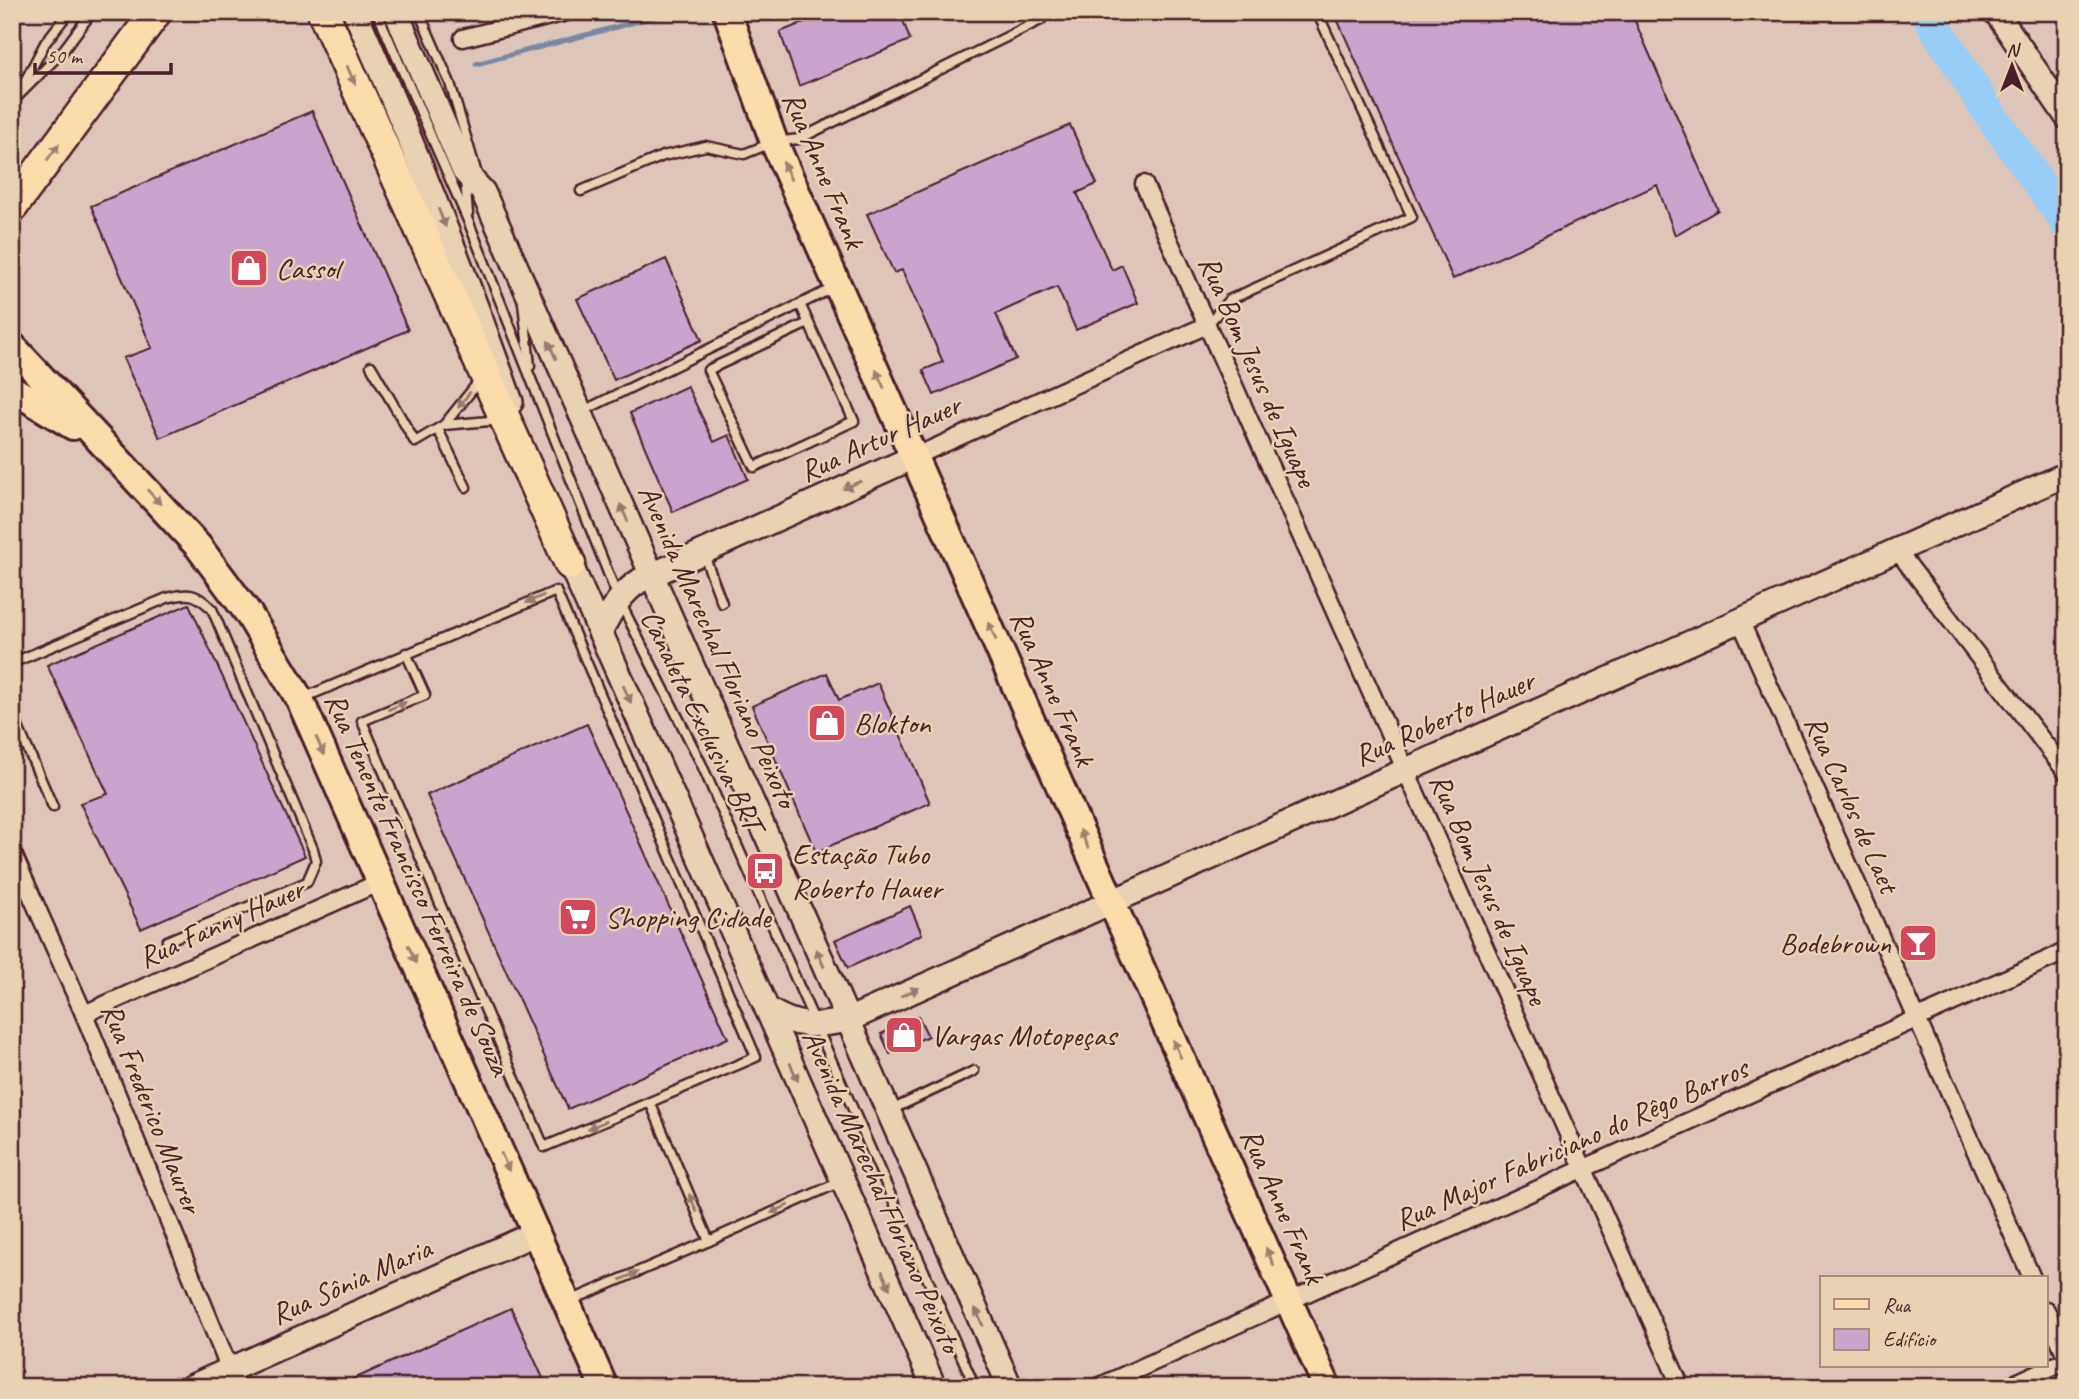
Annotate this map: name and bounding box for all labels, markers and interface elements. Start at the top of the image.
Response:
scale bar [35,32,172,76]
north arrow [1978,32,2048,102]
text: N [2006,38,2021,62]
text: 50 m [46,43,84,69]
one-way arrow [345,65,357,85]
street label: Rua Anne Frank [774,86,875,256]
one-way arrow [45,143,59,161]
one-way arrow [781,161,793,181]
one-way arrow [437,208,448,229]
shop icon: Cassol [228,247,270,289]
place label: Cassol [276,249,344,287]
street label: Rua Bom Jesus de Iguape [1190,250,1327,495]
one-way arrow [546,339,557,360]
one-way arrow [874,368,885,389]
street label: Rua Artur Hauer [794,384,969,490]
one-way arrow [457,390,472,408]
street label: Avenida Marechal Floriano Peixoto [630,479,808,816]
one-way arrow [842,479,862,491]
one-way arrow [145,489,162,506]
one-way arrow [618,502,629,523]
one-way arrow [525,593,545,605]
street label: Canaleta Exclusiva BRT [632,603,775,843]
street label: Rua Anne Frank [1002,604,1105,774]
one-way arrow [986,621,997,642]
street label: Rua Roberto Hauer [1348,660,1543,775]
one-way arrow [622,684,633,705]
street label: Rua Tenente Francisco Ferreira de Souza [316,687,521,1083]
one-way arrow [387,701,408,712]
shop icon: Blokton [806,702,848,744]
place label: Blokton [854,704,932,742]
street label: Rua Carlos de Laet [1796,710,1909,901]
one-way arrow [314,736,326,756]
street label: Rua Bom Jesus de Iguape [1421,768,1558,1013]
one-way arrow [1078,829,1090,849]
place label: Estação Tubo Roberto Hauer [792,835,945,907]
bus stop icon: Estação Tubo Roberto Hauer [744,850,786,892]
street label: Rua Fanny Hauer [132,868,313,976]
supermarket icon: Shopping Cidade [557,896,599,938]
place label: Shopping Cidade [605,898,773,936]
bar icon: Bodebrown [1897,922,1939,964]
place label: Bodebrown [1780,924,1891,962]
one-way arrow [406,944,418,964]
one-way arrow [814,947,825,968]
one-way arrow [900,986,920,998]
street label: Rua Frederico Maurer [93,997,212,1221]
shop icon: Vargas Motopeças [883,1014,925,1056]
place label: Vargas Motopeças [931,1016,1119,1054]
street label: Avenida Marechal Floriano Peixoto [794,1024,972,1361]
one-way arrow [1171,1039,1182,1060]
street label: Rua Major Fabriciano do Rêgo Barros [1389,1048,1756,1239]
one-way arrow [789,1061,800,1082]
one-way arrow [587,1120,608,1131]
street label: Rua Anne Frank [1232,1122,1335,1292]
one-way arrow [499,1152,510,1173]
one-way arrow [687,1193,699,1213]
one-way arrow [770,1203,790,1215]
street label: Rua Sônia Maria [265,1228,439,1333]
one-way arrow [1264,1247,1276,1267]
one-way arrow [881,1269,892,1290]
one-way arrow [619,1270,640,1281]
legend [1820,1276,2048,1368]
text: Rua [1883,1292,1911,1318]
one-way arrow [973,1307,985,1327]
text: Edifício [1883,1326,1938,1352]

